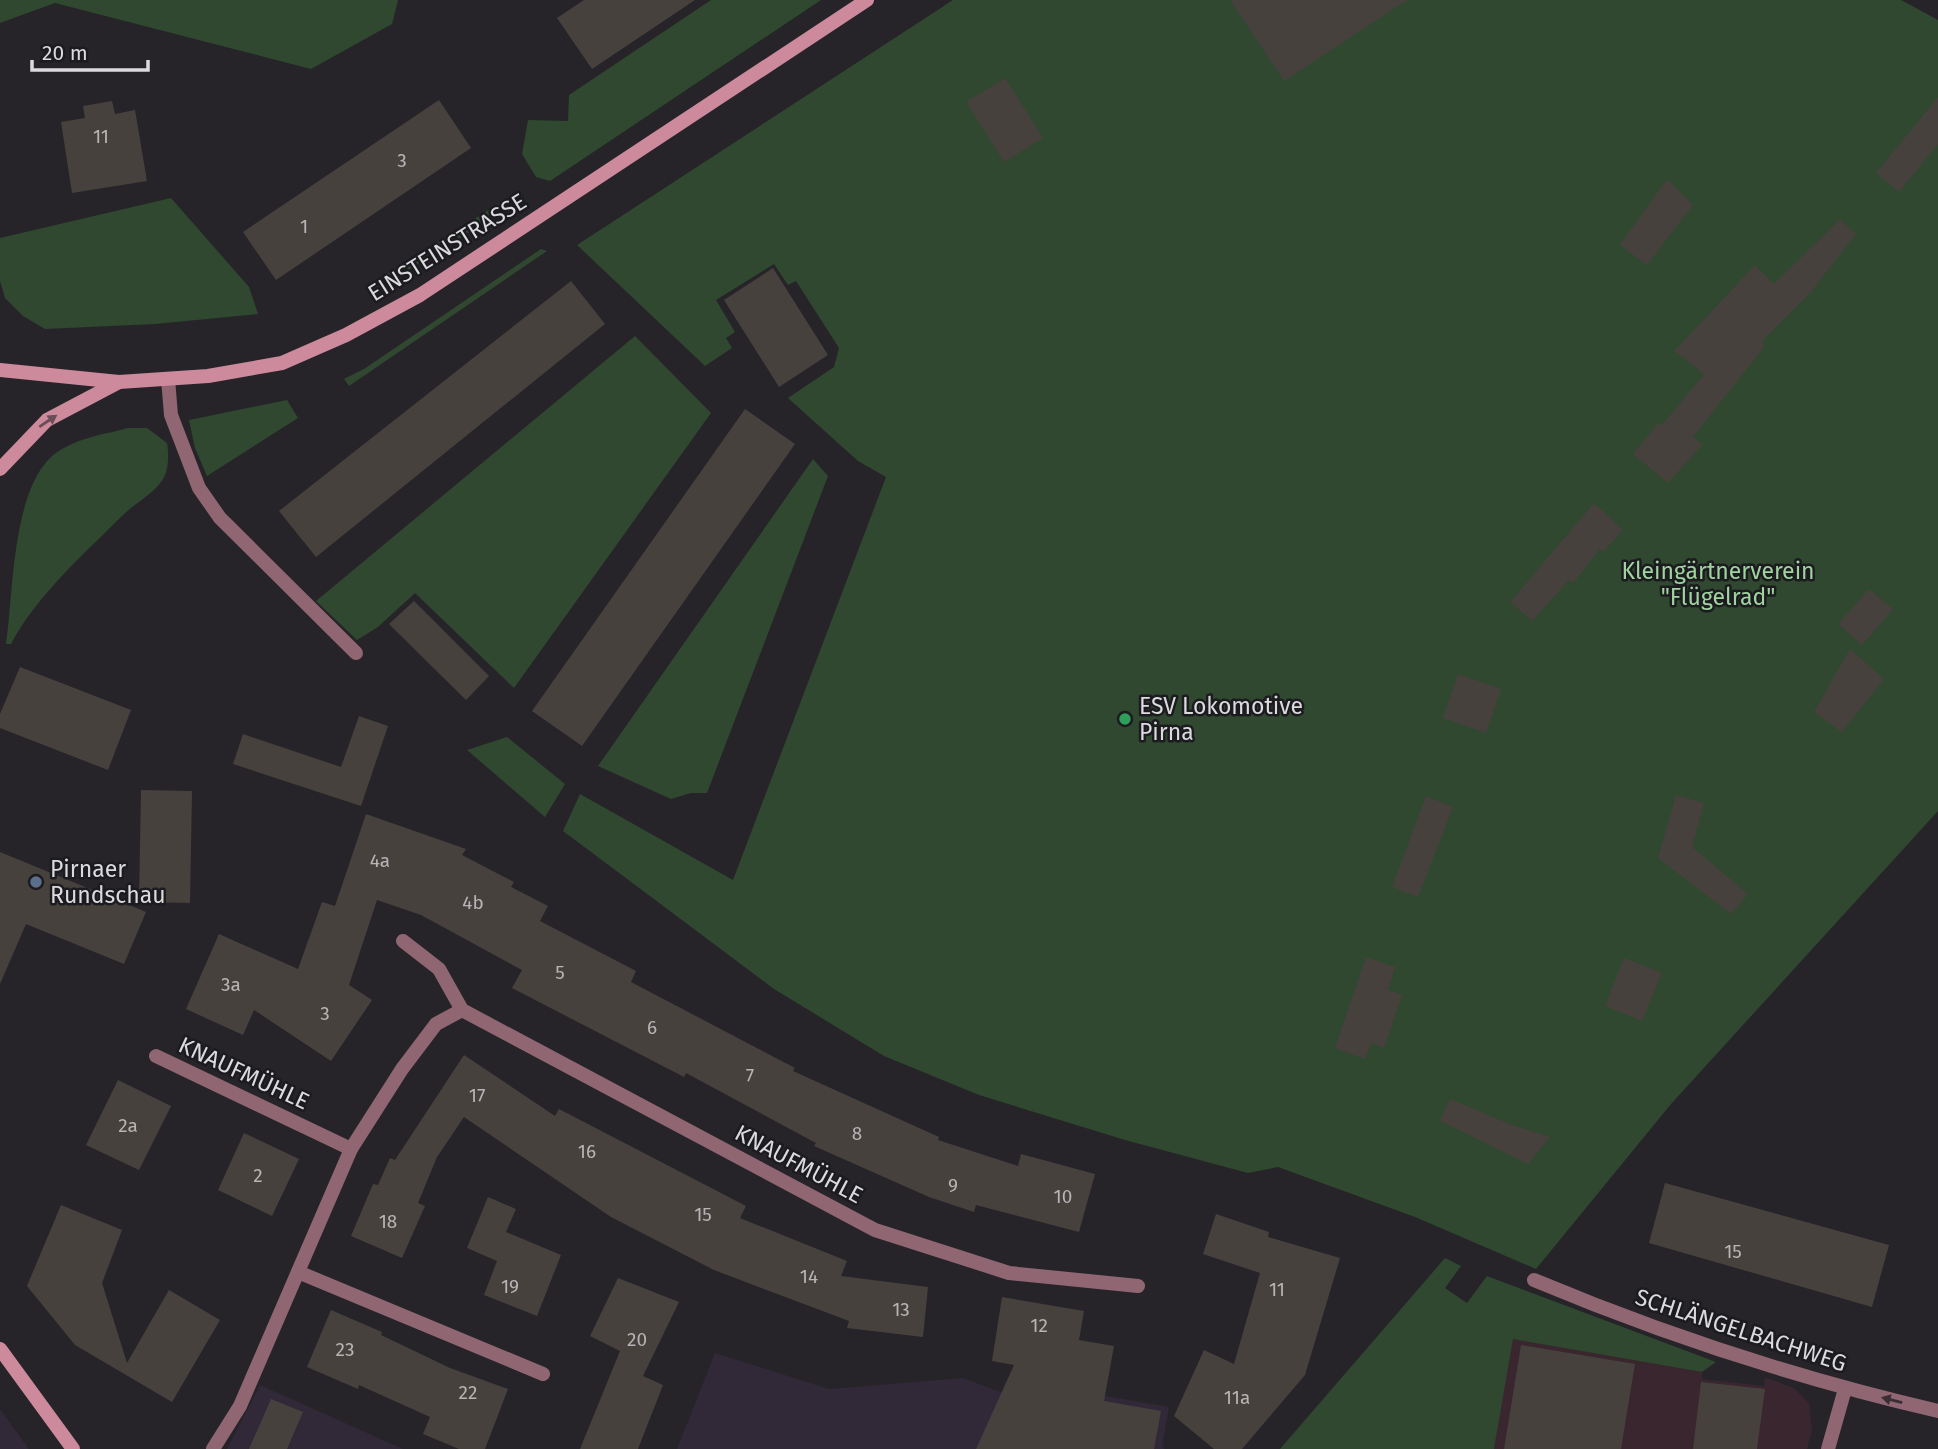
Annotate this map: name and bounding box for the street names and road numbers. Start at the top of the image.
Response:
street label: EINSTEINSTRASSE [363,187,531,307]
street label: KNAUFMÜHLE [174,1031,314,1115]
street label: KNAUFMÜHLE [730,1119,868,1209]
street label: SCHLÄNGELBACHWEG [1632,1283,1850,1377]

